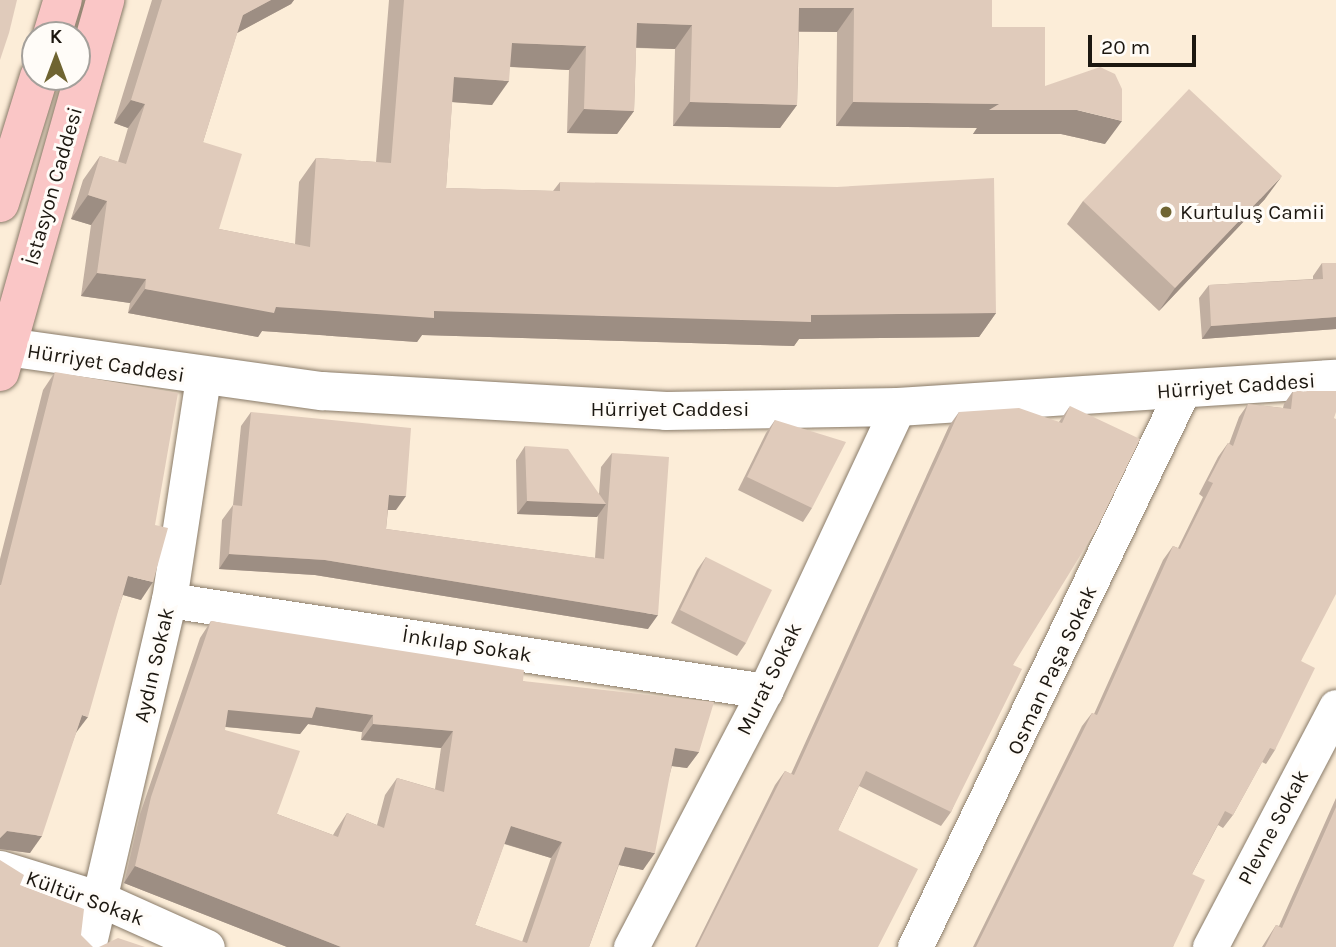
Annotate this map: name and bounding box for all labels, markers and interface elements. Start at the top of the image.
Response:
north arrow [21,21,91,91]
scale bar [1091,21,1200,65]
text: K [50,26,62,48]
text: 20 m [1101,35,1150,59]
street label: İstasyon Caddesi [18,104,88,268]
place label: Kurtuluş Camii [1180,199,1325,225]
marker: Kurtuluş Camii [1158,204,1174,220]
street label: Hürriyet Caddesi [25,338,187,388]
street label: Hürriyet Caddesi [1156,368,1316,404]
street label: Hürriyet Caddesi [590,396,750,422]
street label: Osman Paşa Sokak [1002,581,1102,759]
street label: Aydın Sokak [129,605,179,725]
street label: Murat Sokak [731,619,807,739]
street label: İnkılap Sokak [400,622,534,668]
street label: Plevne Sokak [1232,765,1314,889]
street label: Kültür Sokak [22,865,148,931]

